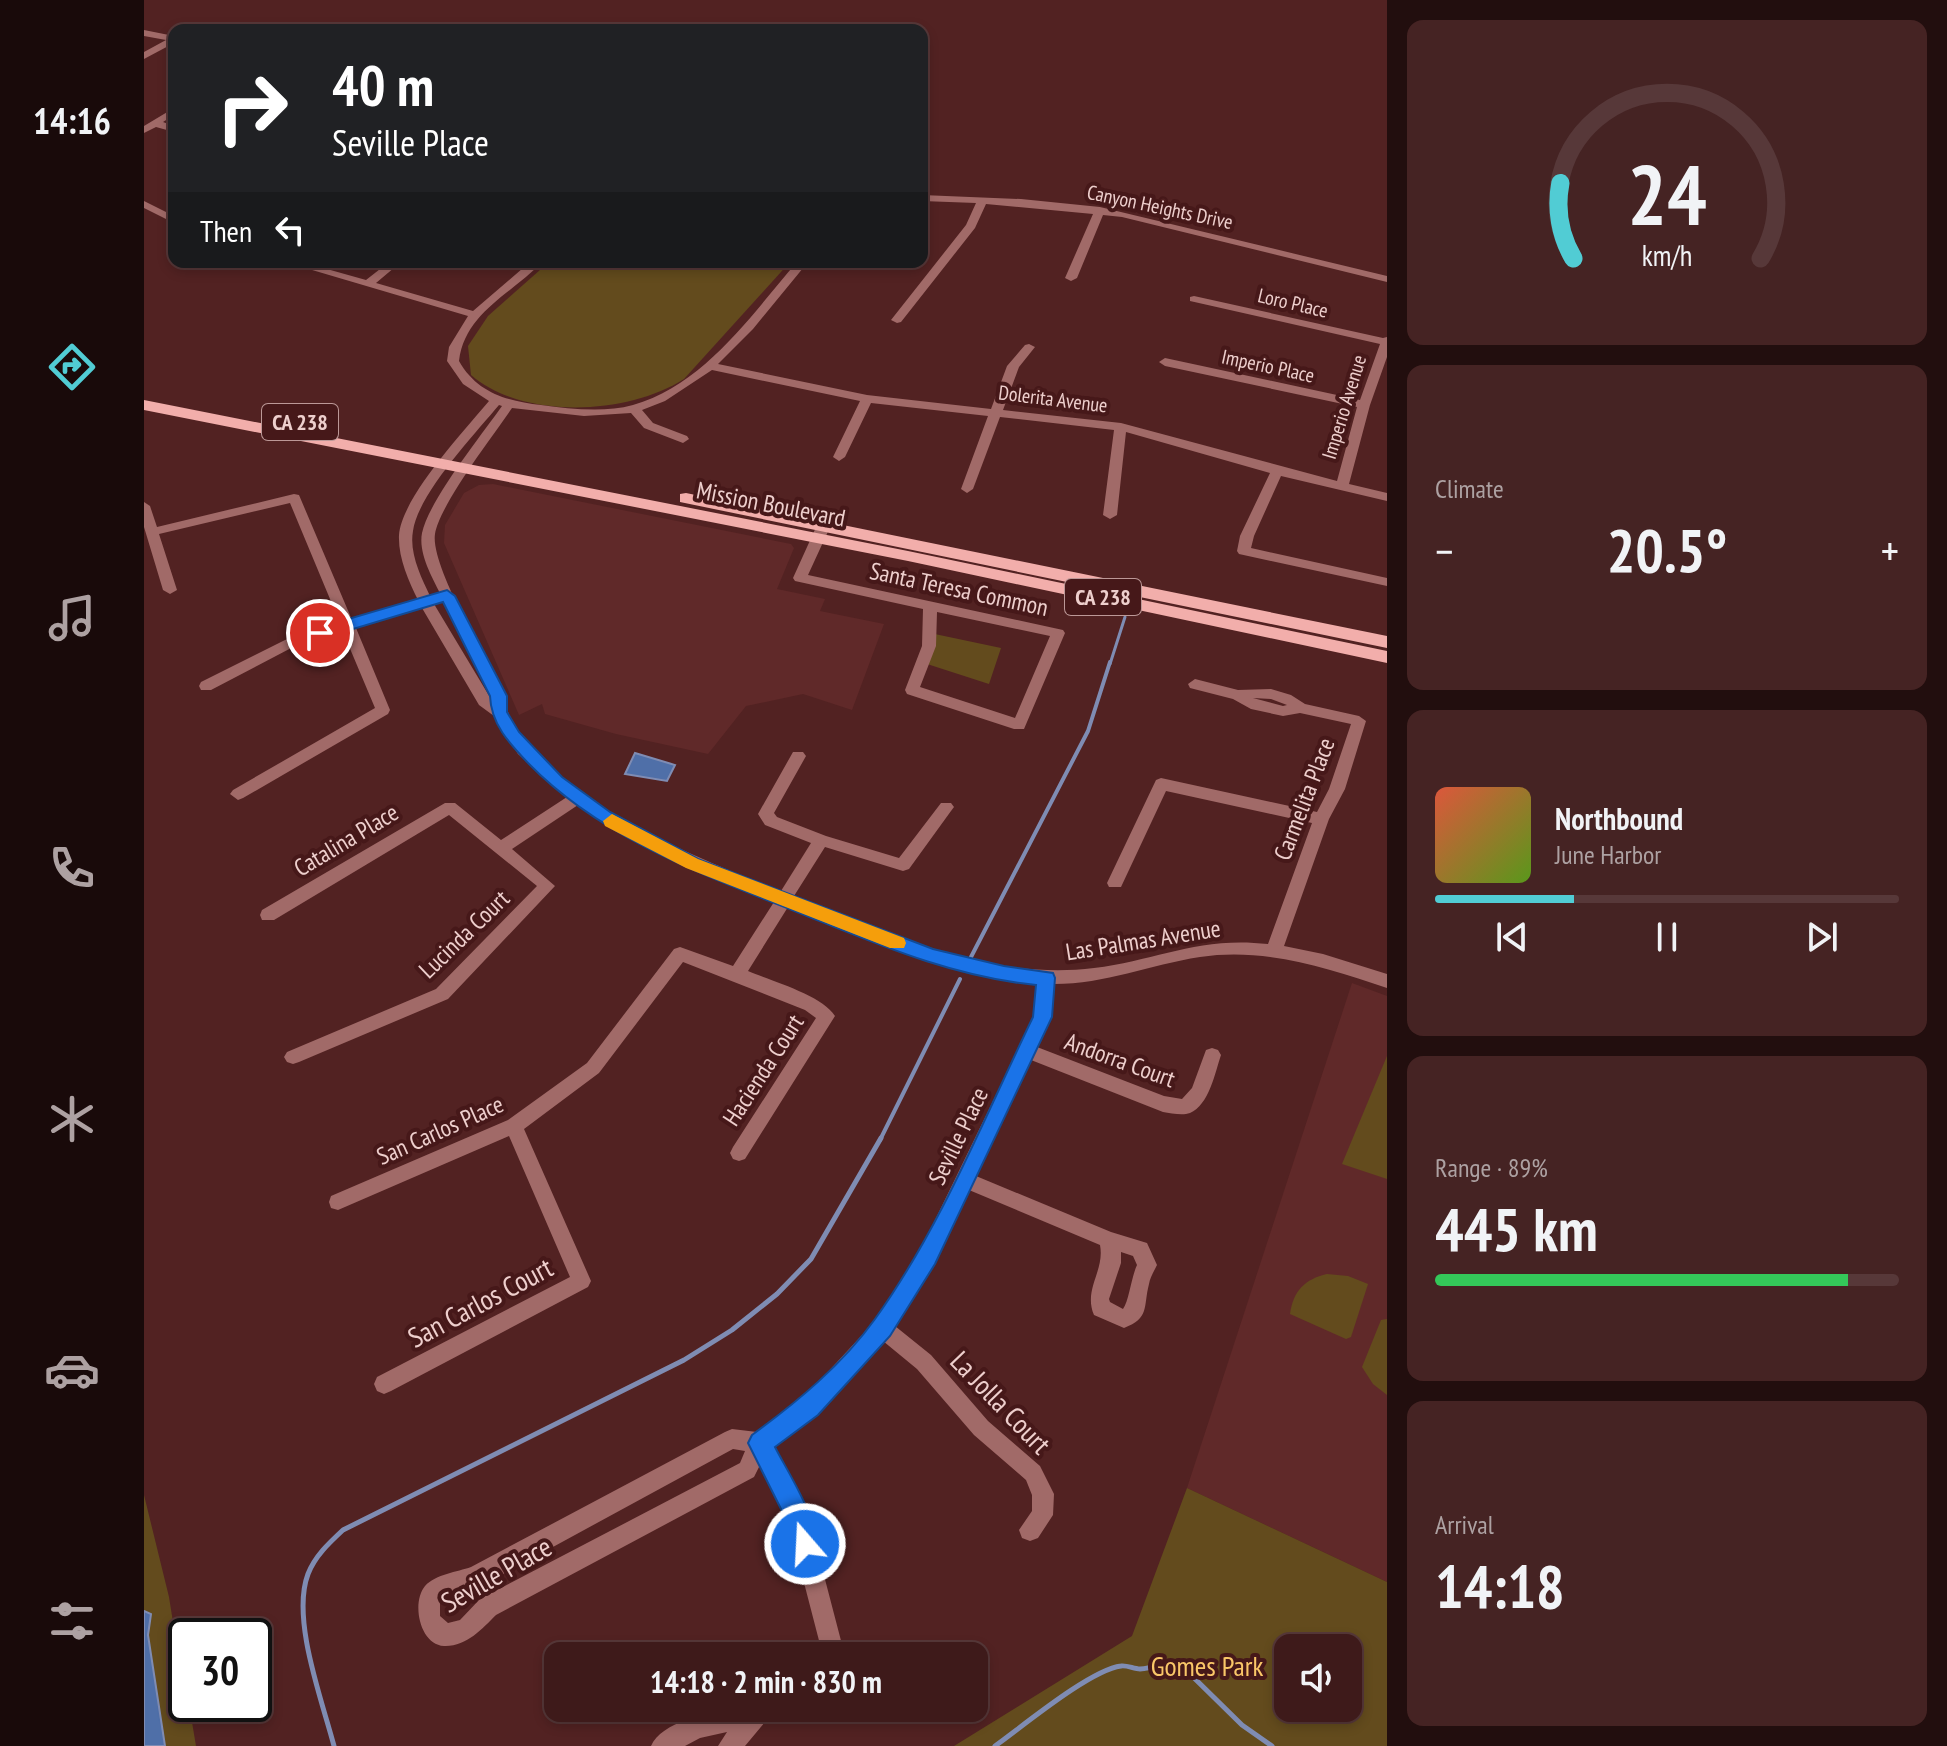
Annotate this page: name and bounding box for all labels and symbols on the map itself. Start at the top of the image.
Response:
street label: Canyon Heights Drive [1085,179,1235,235]
street label: Loro Place [1255,282,1331,324]
street label: Imperio Place [1219,344,1317,388]
street label: Imperio Avenue [1316,352,1372,462]
street label: Dolerita Avenue [997,379,1109,419]
road number: CA 238 [262,404,338,440]
street label: Mission Boulevard [694,474,848,534]
street label: Santa Teresa Common [867,555,1051,623]
road number: CA 238 [1065,579,1141,615]
pin [286,599,354,667]
street label: Carmelita Place [1266,733,1342,865]
street label: Catalina Place [288,797,404,883]
street label: Lucinda Court [412,883,516,985]
street label: Las Palmas Avenue [1063,912,1223,968]
street label: Hacienda Court [716,1008,811,1132]
street label: Andorra Court [1061,1026,1180,1094]
street label: Seville Place [921,1082,995,1190]
street label: San Carlos Place [372,1088,508,1172]
street label: San Carlos Court [401,1248,559,1356]
street label: La Jolla Court [943,1342,1060,1462]
position arrow [763,1502,847,1586]
street label: Seville Place [434,1527,558,1621]
speed limit sign: 30 [168,1618,272,1722]
park label: Gomes Park [1151,1647,1263,1684]

